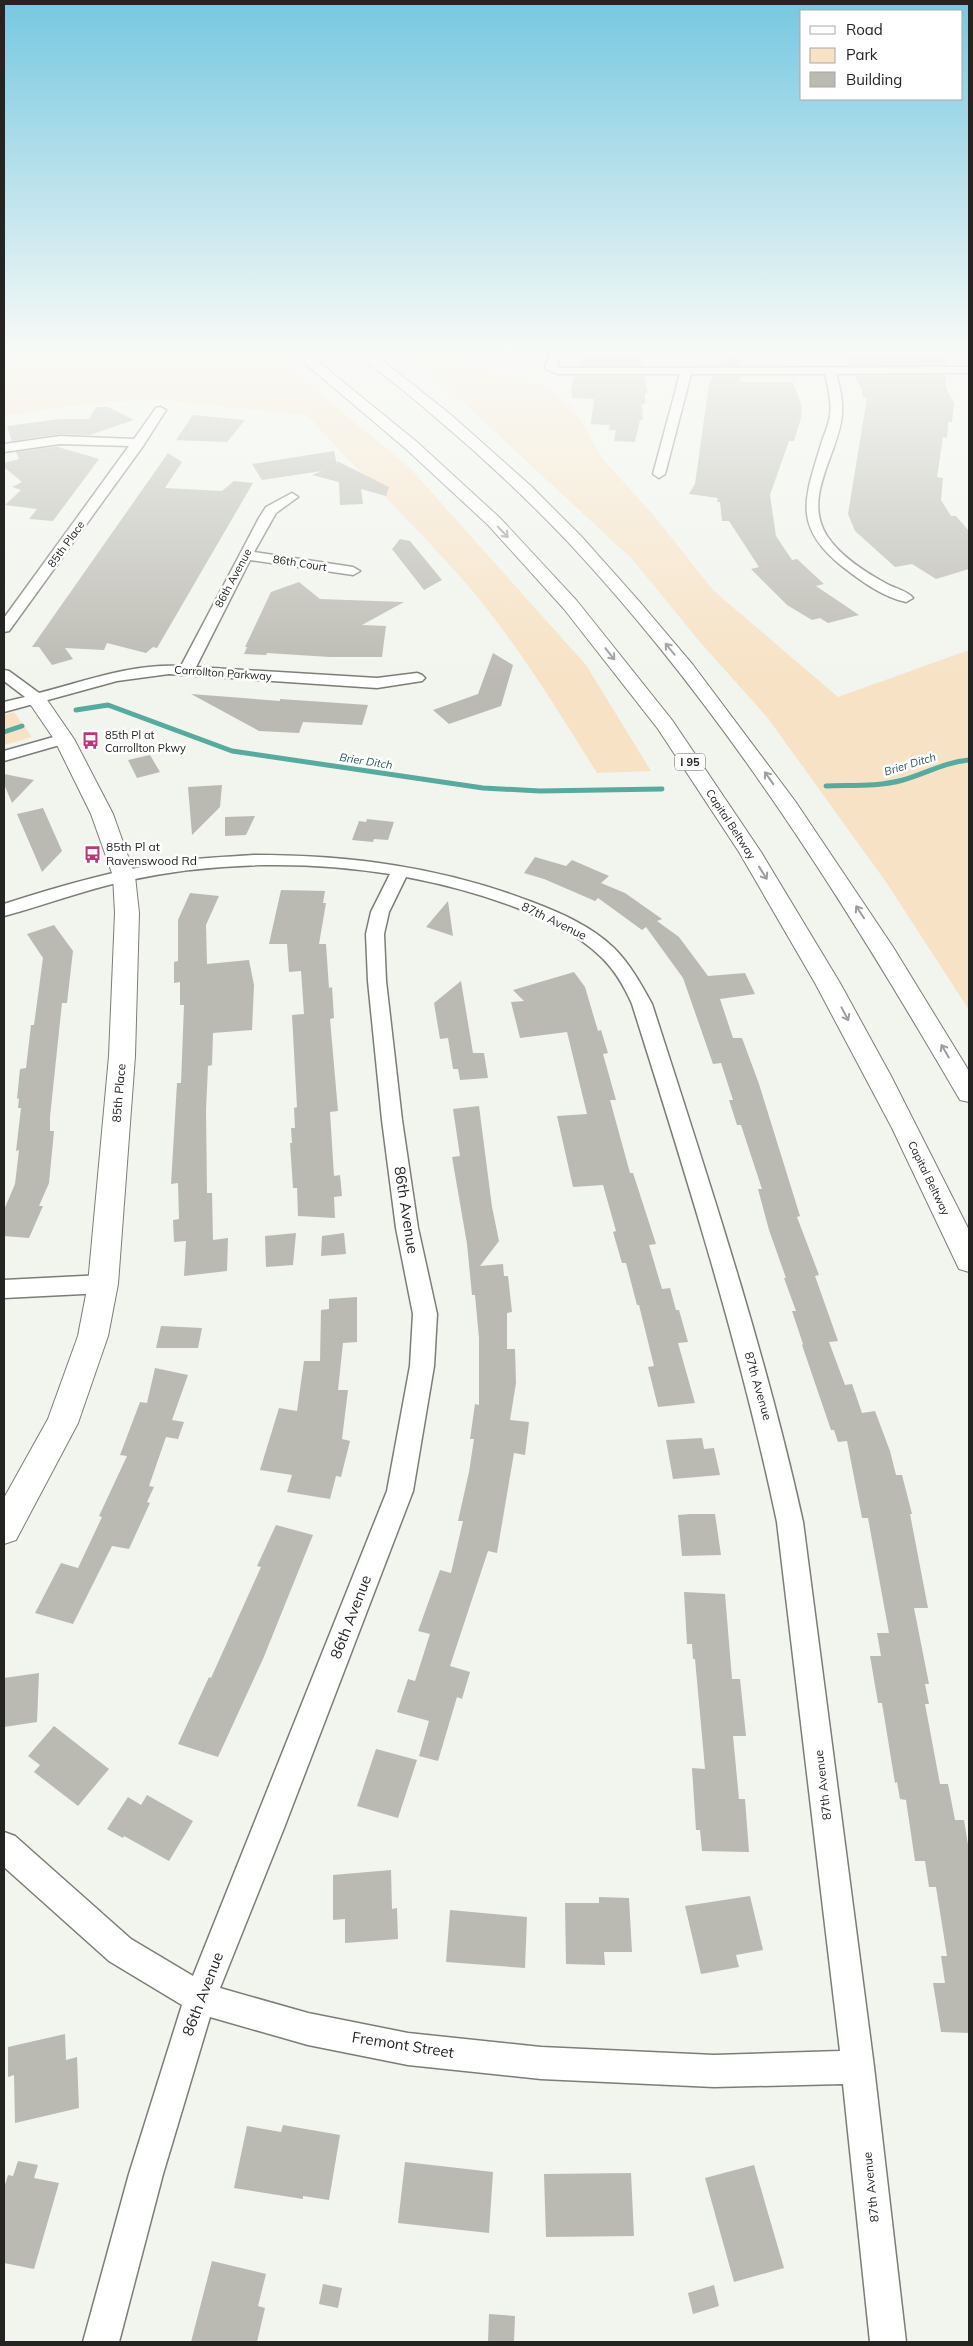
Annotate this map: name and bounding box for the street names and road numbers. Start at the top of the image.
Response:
street label: 85th Place [44,518,88,570]
street label: 86th Avenue [212,546,254,610]
street label: 86th Court [272,552,328,574]
street label: Carrollton Parkway [174,663,272,683]
road number: I 95 [675,754,705,770]
street label: Capital Beltway [703,786,759,862]
street label: 87th Avenue [519,898,589,943]
street label: 85th Place [108,1063,129,1123]
street label: Capital Beltway [905,1139,953,1218]
street label: 86th Avenue [390,1165,423,1255]
street label: 87th Avenue [742,1350,775,1422]
street label: 86th Avenue [326,1572,375,1661]
street label: 87th Avenue [811,1749,834,1821]
street label: 86th Avenue [178,1949,227,2038]
street label: Fremont Street [351,2027,455,2062]
street label: 87th Avenue [859,2151,882,2223]

